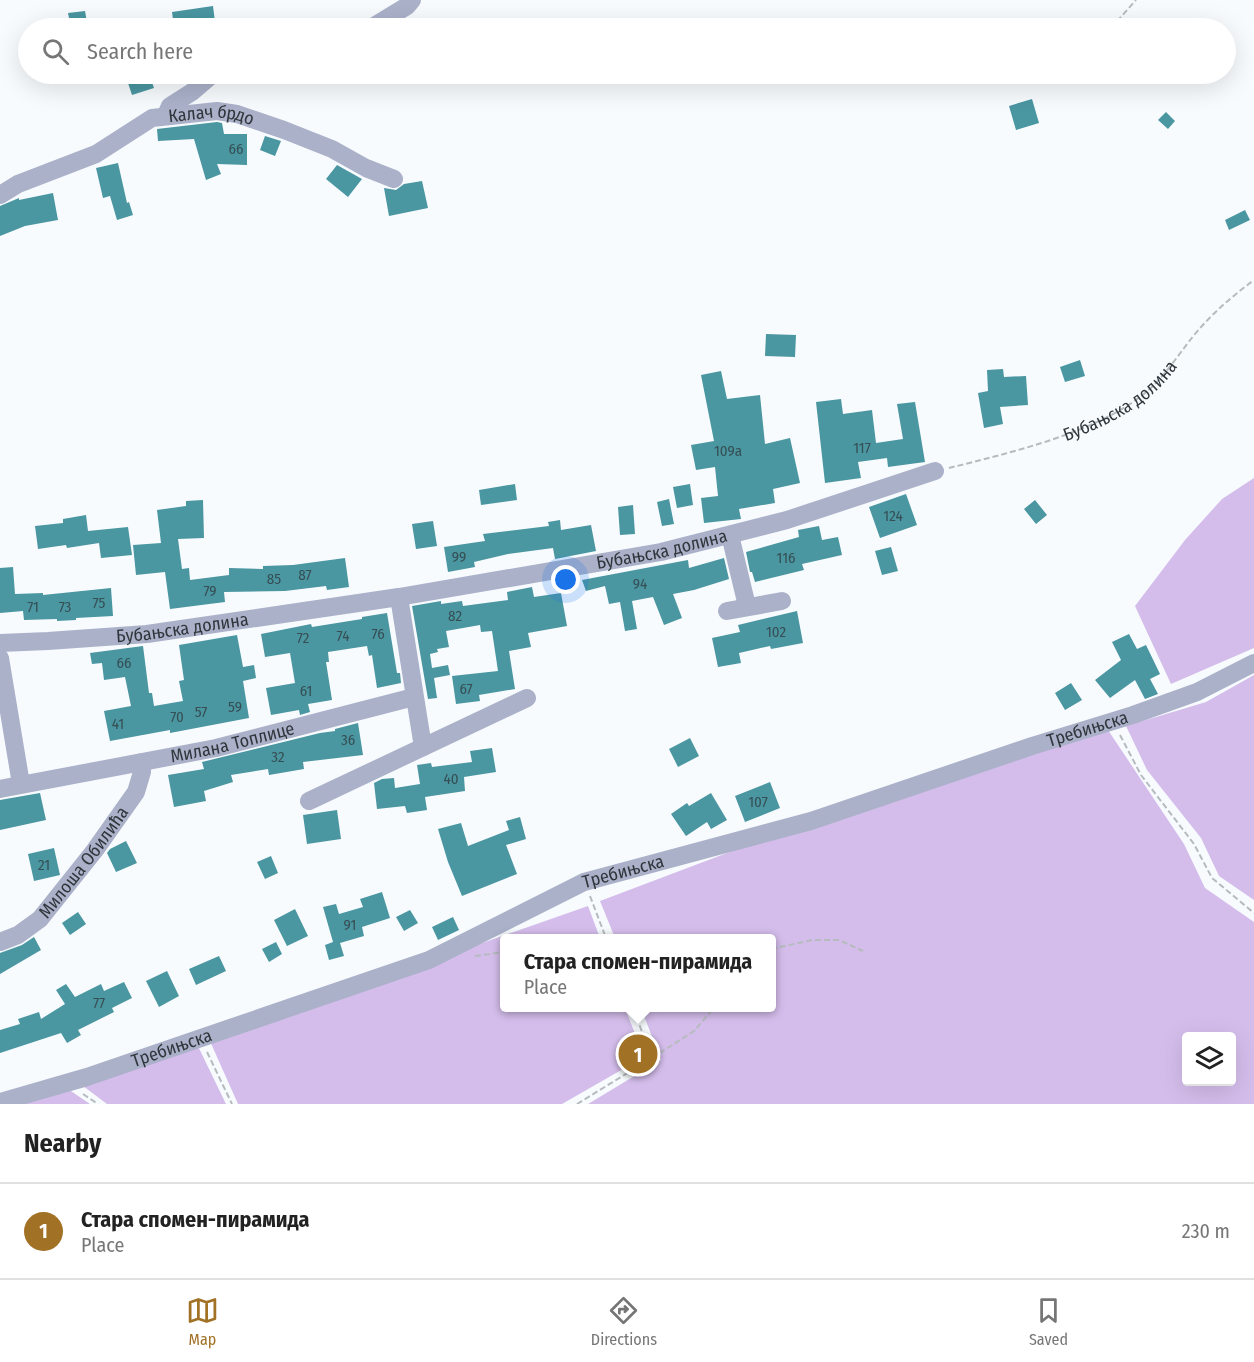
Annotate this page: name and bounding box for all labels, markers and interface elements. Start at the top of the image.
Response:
search box [18,18,1236,84]
icon: search [39,35,72,68]
text: Search here [87,38,193,65]
street label: Калач брдо [167,100,257,130]
house number: 66 [229,140,243,158]
street label: Бубањска долина [1060,356,1182,446]
house number: 117 [853,439,871,457]
house number: 109a [714,442,742,460]
house number: 124 [883,507,903,525]
street label: Бубањска долина [595,525,730,574]
house number: 99 [452,548,466,566]
house number: 116 [777,549,795,567]
your location [551,565,580,594]
house number: 87 [298,566,312,584]
house number: 85 [267,570,281,588]
house number: 94 [633,575,647,593]
house number: 79 [203,582,217,600]
house number: 75 [93,594,105,612]
house number: 71 [27,598,39,616]
house number: 73 [59,598,72,616]
house number: 82 [448,607,462,625]
street label: Бубањска долина [115,608,250,647]
house number: 102 [766,623,786,641]
house number: 76 [371,625,385,643]
house number: 74 [337,627,349,645]
house number: 72 [297,629,310,647]
house number: 66 [117,654,131,672]
house number: 67 [459,680,473,698]
house number: 61 [300,682,312,700]
house number: 59 [228,698,242,716]
house number: 57 [195,703,207,721]
street label: Требињска [1044,706,1131,752]
house number: 70 [170,708,184,726]
house number: 41 [112,715,124,733]
street label: Милана Топлице [168,717,297,767]
house number: 36 [341,731,355,749]
house number: 32 [271,748,285,766]
house number: 40 [443,770,459,788]
house number: 107 [748,793,768,811]
street label: Милоша Обилића [34,802,133,923]
street label: Требињска [580,850,667,893]
house number: 21 [38,856,50,874]
house number: 91 [344,916,356,934]
popup [500,934,776,1012]
text: Стара спомен-пирамида [524,948,752,975]
text: Place [524,975,567,999]
house number: 77 [93,994,105,1012]
street label: Требињска [128,1024,215,1072]
pin: 1 [618,1032,658,1076]
map controls [1182,1032,1236,1086]
button: layers [1182,1032,1236,1086]
text: Nearby [24,1128,101,1159]
text: Стара спомен-пирамида [81,1206,310,1233]
text: 1 [39,1219,48,1243]
text: 230 m [1182,1219,1230,1243]
text: Place [81,1233,124,1257]
tab: Map [186,1294,219,1349]
tab: Directions [591,1294,657,1349]
tab: Saved [1029,1294,1068,1349]

